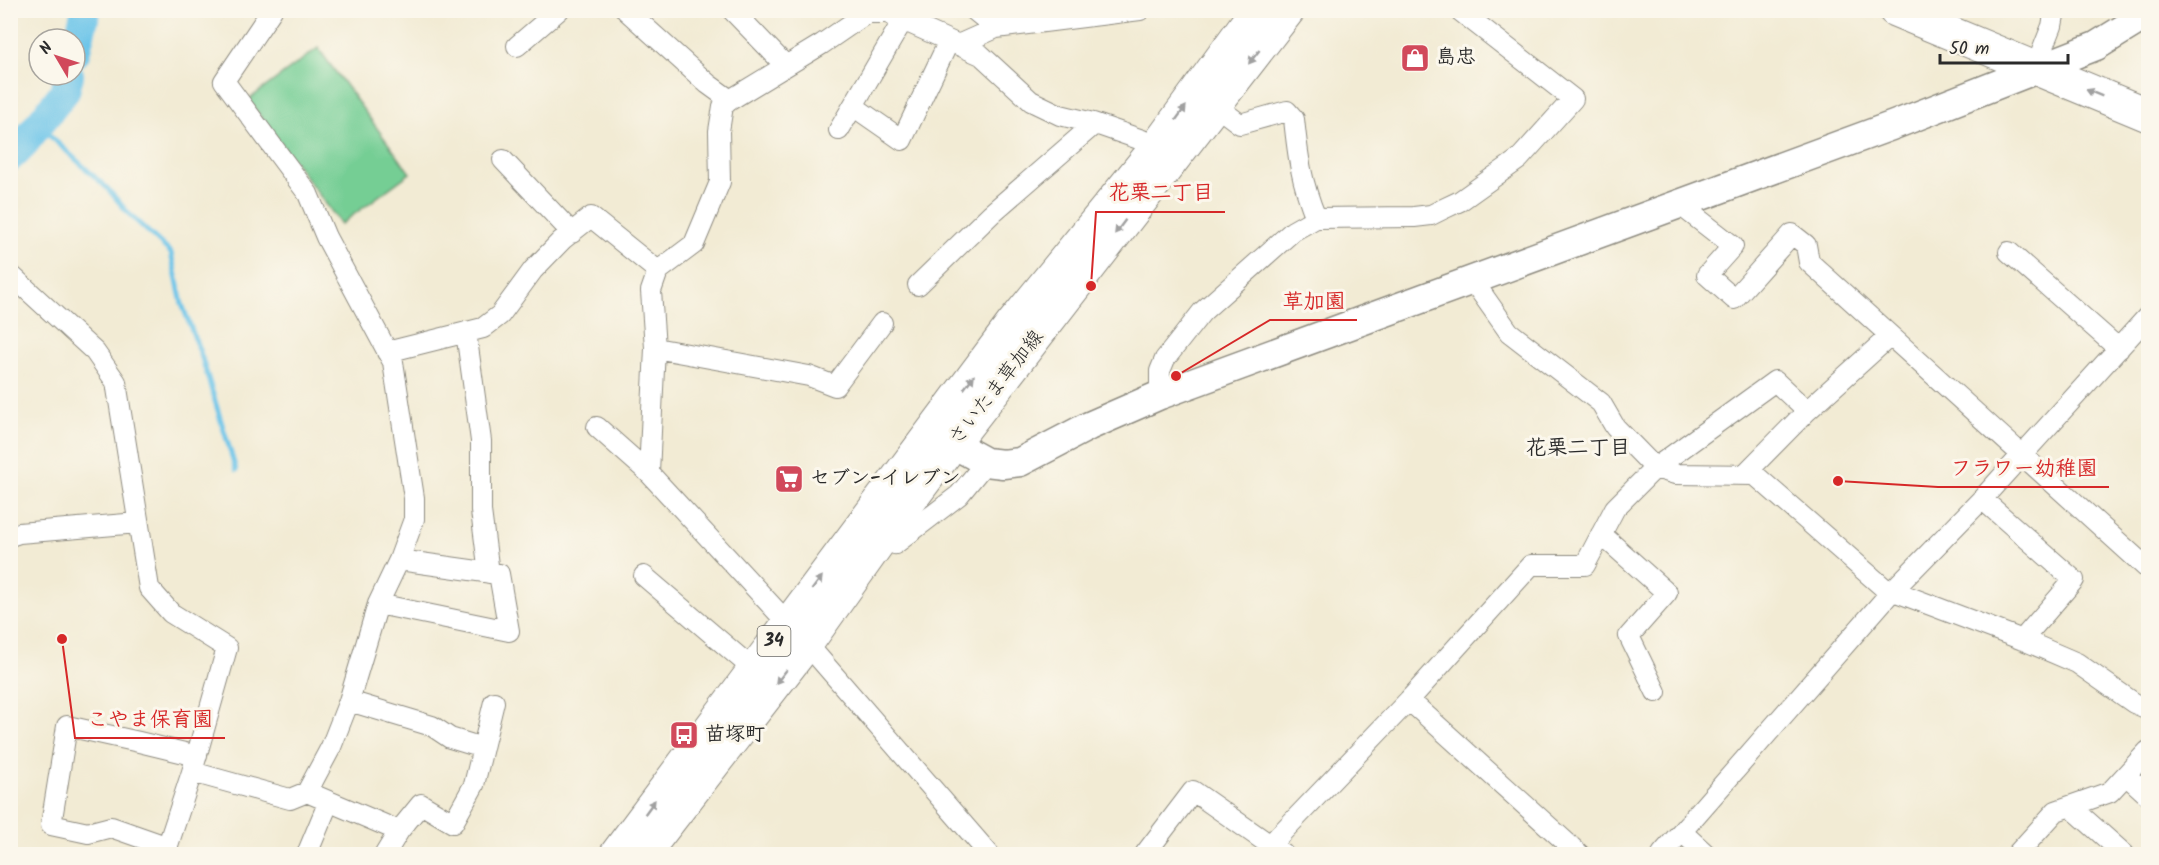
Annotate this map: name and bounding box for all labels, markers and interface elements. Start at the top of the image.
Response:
north arrow [27,27,87,87]
scale bar [1940,27,2068,65]
text: 50 m [1949,35,1989,64]
text: N [34,37,59,60]
shop icon: 島忠 [1399,42,1431,74]
place label: 島忠 [1436,42,1476,74]
one-way arrow [1248,49,1260,65]
one-way arrow [2085,88,2103,98]
one-way arrow [1174,106,1186,121]
callout: 花栗二丁目 [1096,173,1225,212]
text: 花栗二丁目 [1109,177,1214,210]
one-way arrow [1115,219,1127,234]
callout: 草加園 [1270,281,1357,320]
text: 草加園 [1283,286,1346,319]
street label: さいたま草加線 [942,323,1052,453]
one-way arrow [962,374,974,389]
district label: 花栗二丁目 [1526,432,1631,465]
callout: フラワー幼稚園 [1938,448,2109,487]
text: フラワー幼稚園 [1951,453,2098,486]
supermarket icon: セブン-イレブン [773,463,805,495]
place label: セブン-イレブン [810,463,961,495]
one-way arrow [810,576,822,591]
road number: 34 [758,626,790,656]
one-way arrow [775,669,788,685]
callout: こやま保育園 [75,699,225,738]
text: こやま保育園 [87,704,213,737]
bus stop icon: 苗塚町 [668,719,700,751]
place label: 苗塚町 [705,719,765,751]
one-way arrow [644,800,656,815]

